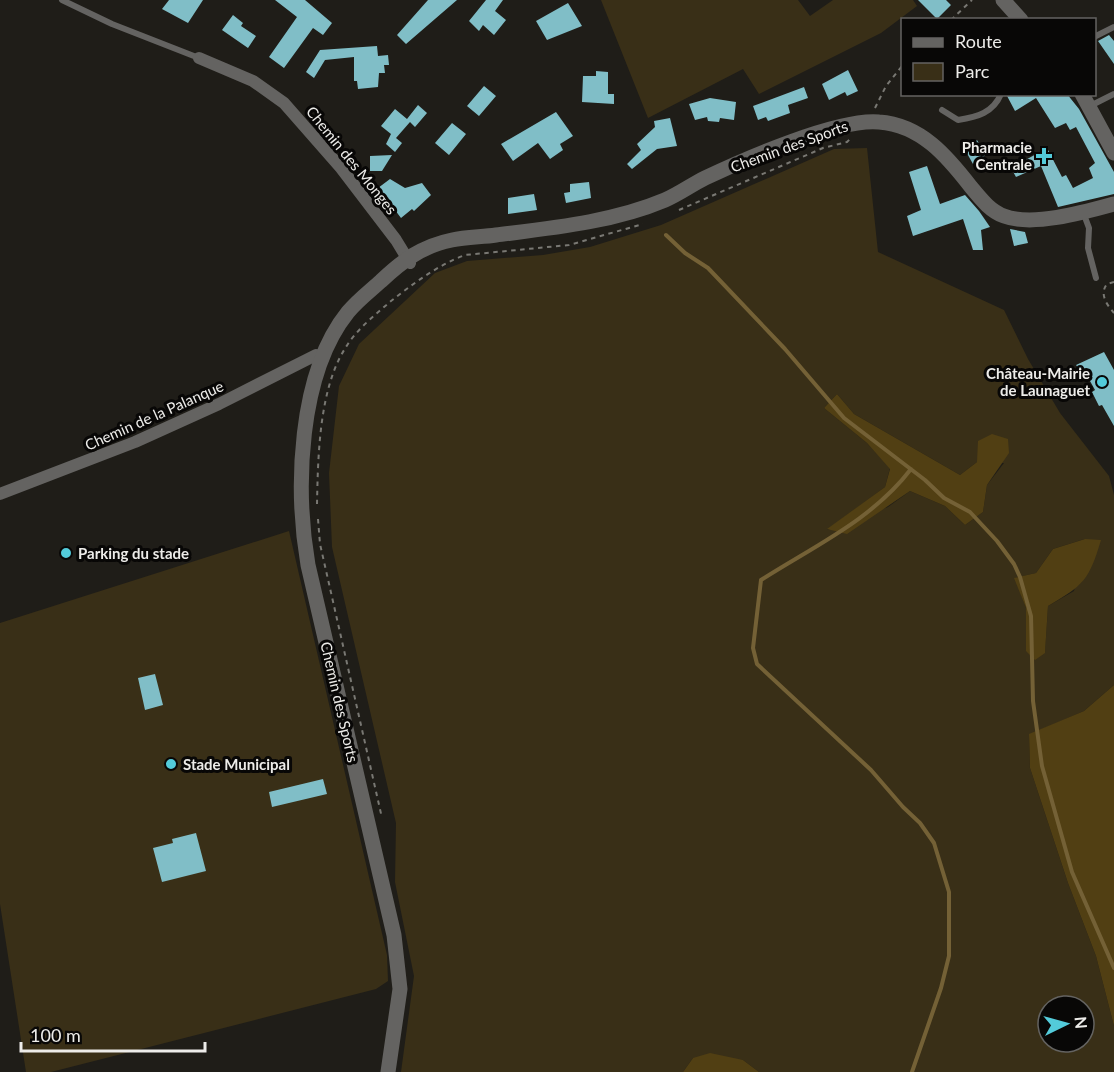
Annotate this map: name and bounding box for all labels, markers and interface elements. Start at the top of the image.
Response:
legend [901,18,1096,96]
text: Route [955,30,1002,52]
text: Parc [955,60,990,82]
street label: Chemin des Monges [303,102,401,218]
street label: Chemin des Sports [728,116,850,176]
place label: Pharmacie Centrale [962,138,1032,173]
marker: Pharmacie Centrale [1037,149,1051,163]
place label: Château-Mairie de Launaguet [986,364,1090,399]
marker: Château-Mairie de Launaguet [1095,375,1109,389]
street label: Chemin de la Palanque [82,376,226,454]
place label: Parking du stade [78,544,189,562]
marker: Parking du stade [59,546,73,560]
street label: Chemin des Sports [317,640,363,764]
place label: Stade Municipal [183,755,290,773]
marker: Stade Municipal [164,757,178,771]
north arrow [1036,994,1096,1054]
scale bar [21,1015,206,1053]
text: N [1071,1016,1091,1030]
text: 100 m [30,1024,81,1046]

